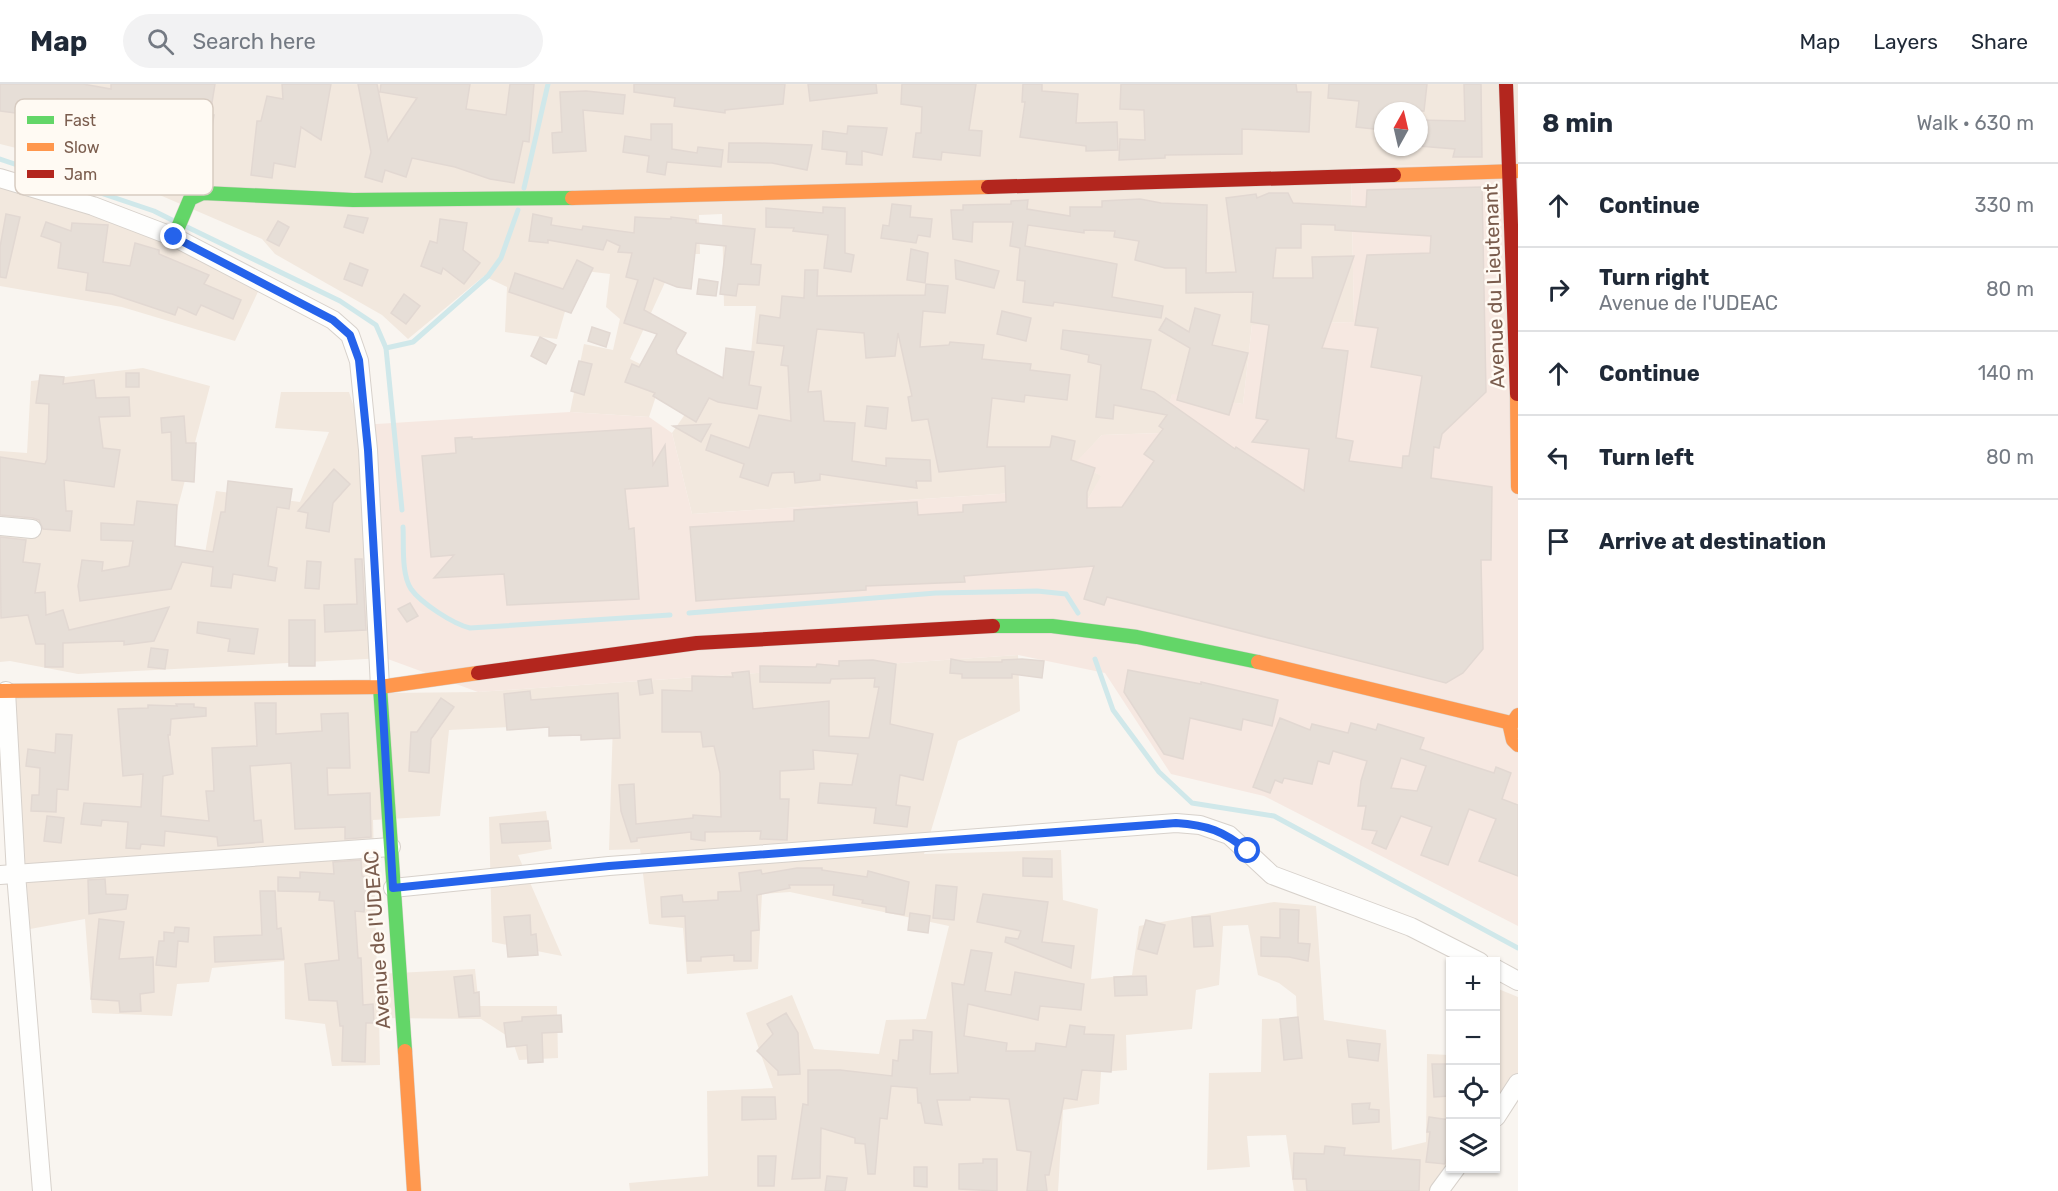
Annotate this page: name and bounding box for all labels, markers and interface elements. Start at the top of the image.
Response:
search box [123,14,543,68]
text: Map [30,25,87,58]
icon: search [144,25,177,58]
text: Search here [192,28,316,55]
text: Map [1799,29,1840,54]
text: Layers [1873,29,1938,54]
text: Share [1971,29,2028,54]
legend [15,99,213,195]
north arrow [1374,102,1428,156]
text: 8 min [1542,108,1613,139]
text: Fast [64,111,96,130]
text: Walk · 630 m [1917,111,2034,135]
text: Slow [64,138,100,157]
text: Jam [64,165,97,184]
street label: Avenue du Lieutenant [1478,183,1510,389]
icon: ahead [1542,189,1575,222]
text: Continue [1599,192,1700,219]
text: 330 m [1975,193,2034,217]
route end [160,223,186,249]
text: Turn right [1599,264,1709,291]
icon: right [1542,273,1575,306]
text: 80 m [1986,277,2034,301]
text: Avenue de I'UDEAC [1599,291,1778,315]
icon: ahead [1542,357,1575,390]
text: Continue [1599,360,1700,387]
text: 140 m [1978,361,2034,385]
icon: left [1542,441,1575,474]
text: Turn left [1599,444,1694,471]
text: 80 m [1986,445,2034,469]
icon: arrive [1542,525,1575,558]
text: Arrive at destination [1599,528,1826,555]
route start [1234,837,1260,863]
street label: Avenue de I'UDEAC [359,850,395,1030]
map controls [1446,957,1500,1173]
button: + [1446,957,1500,1011]
button: − [1446,1011,1500,1065]
button: locate [1446,1065,1500,1119]
button: layers [1446,1119,1500,1173]

